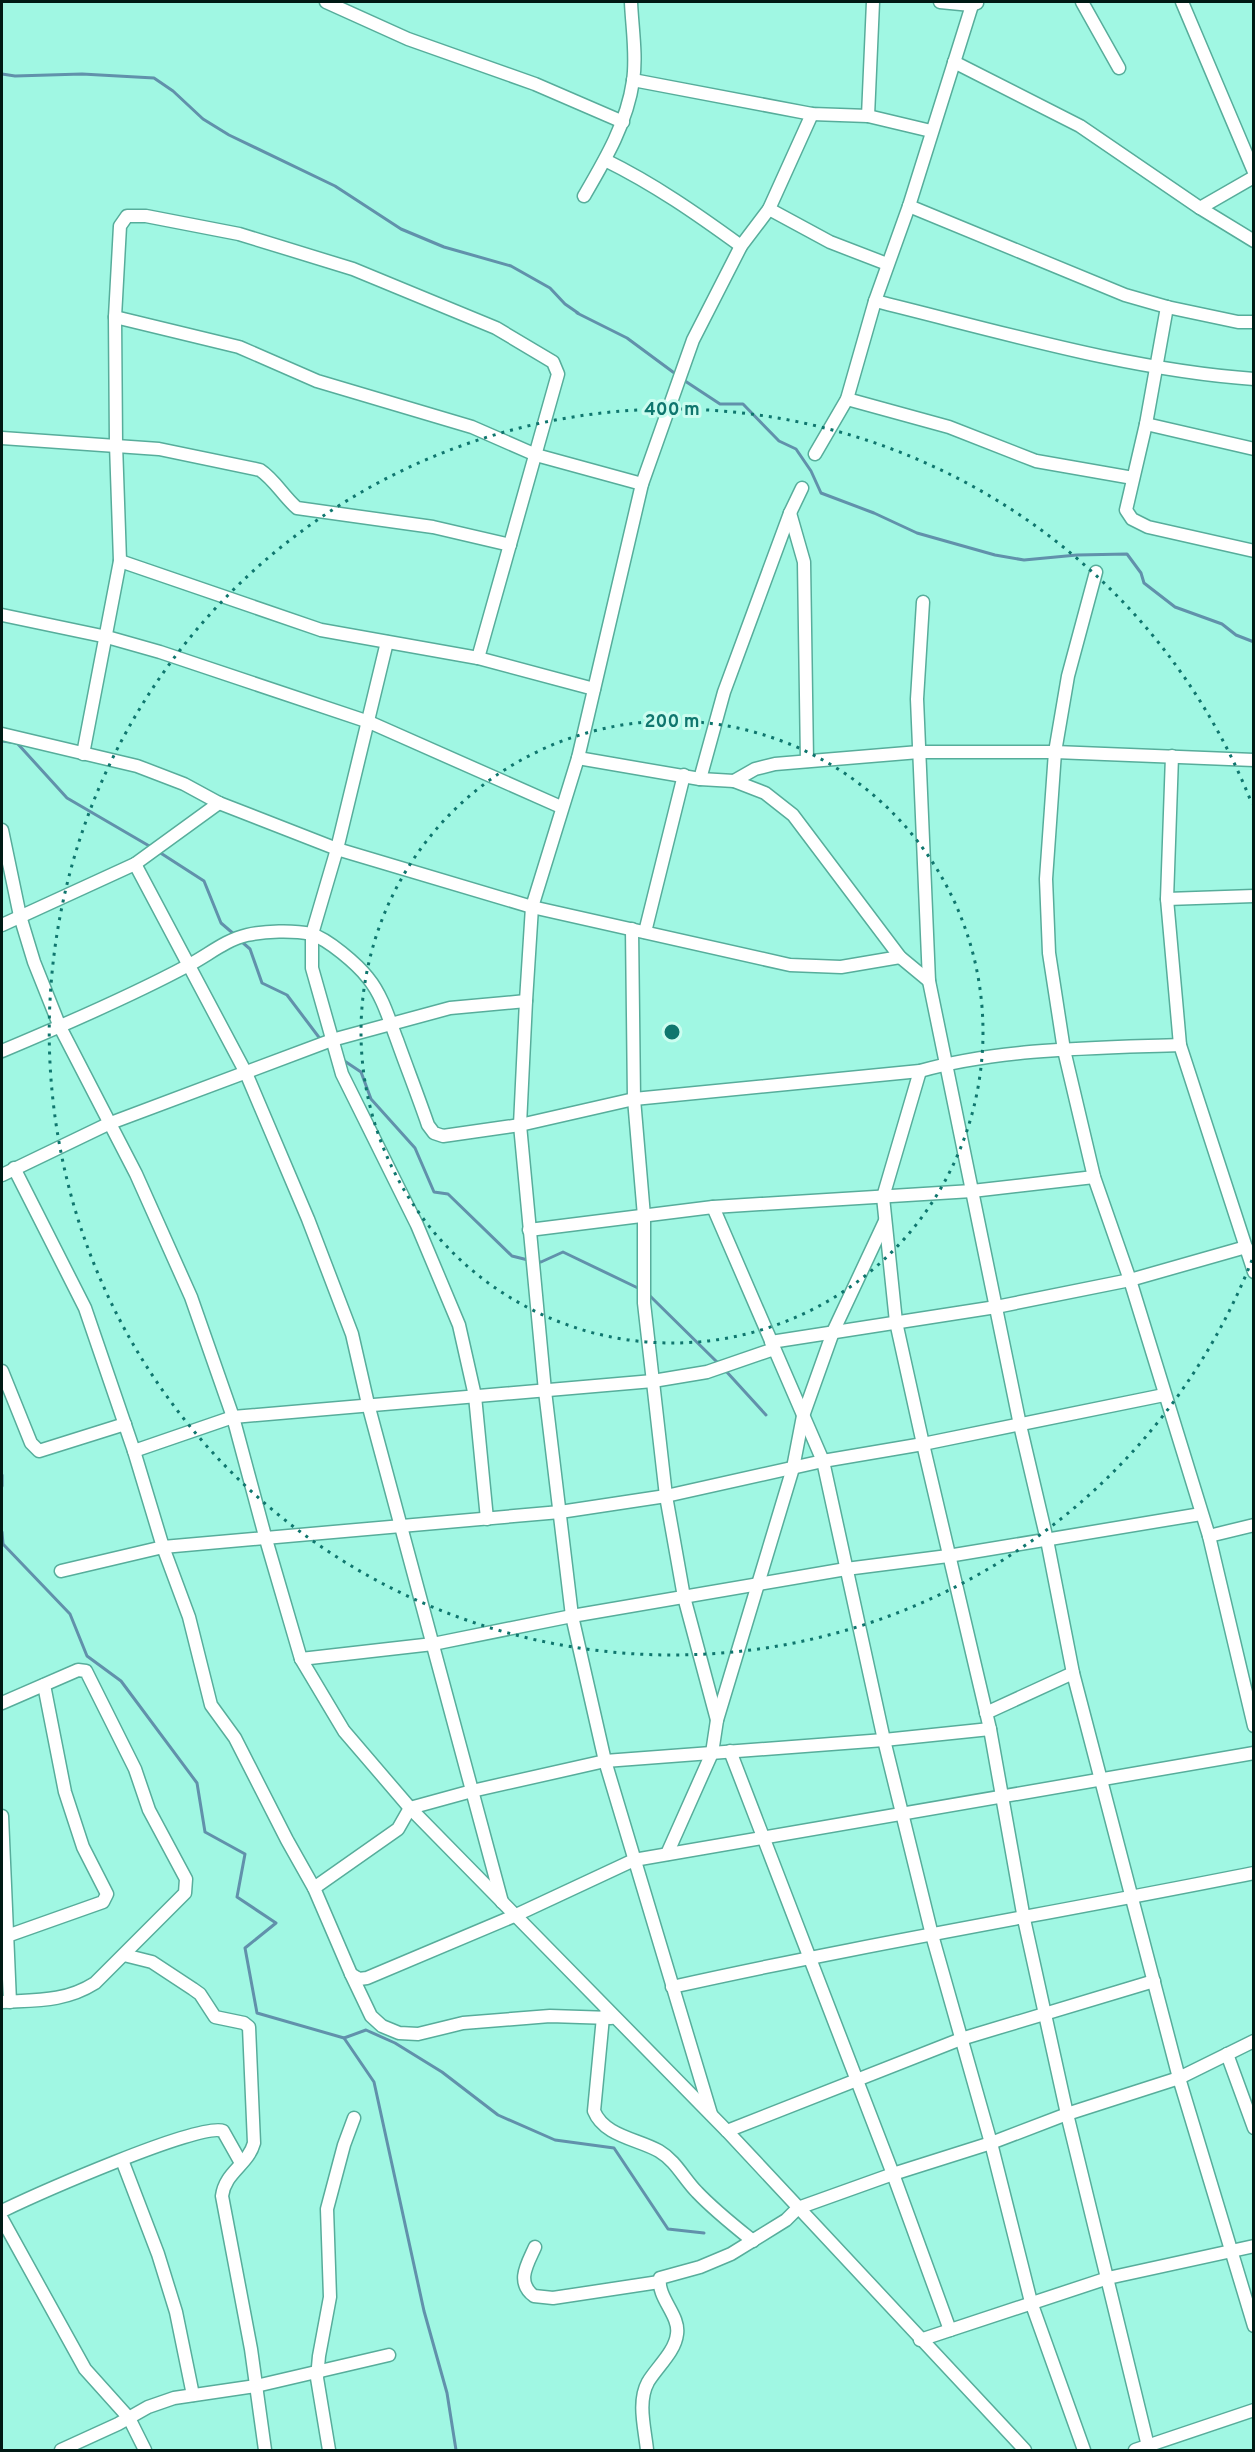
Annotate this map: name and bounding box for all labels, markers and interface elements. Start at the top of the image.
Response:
text: 400 m [644,399,700,422]
text: 200 m [644,711,700,734]
centre of rings [662,1022,682,1042]

